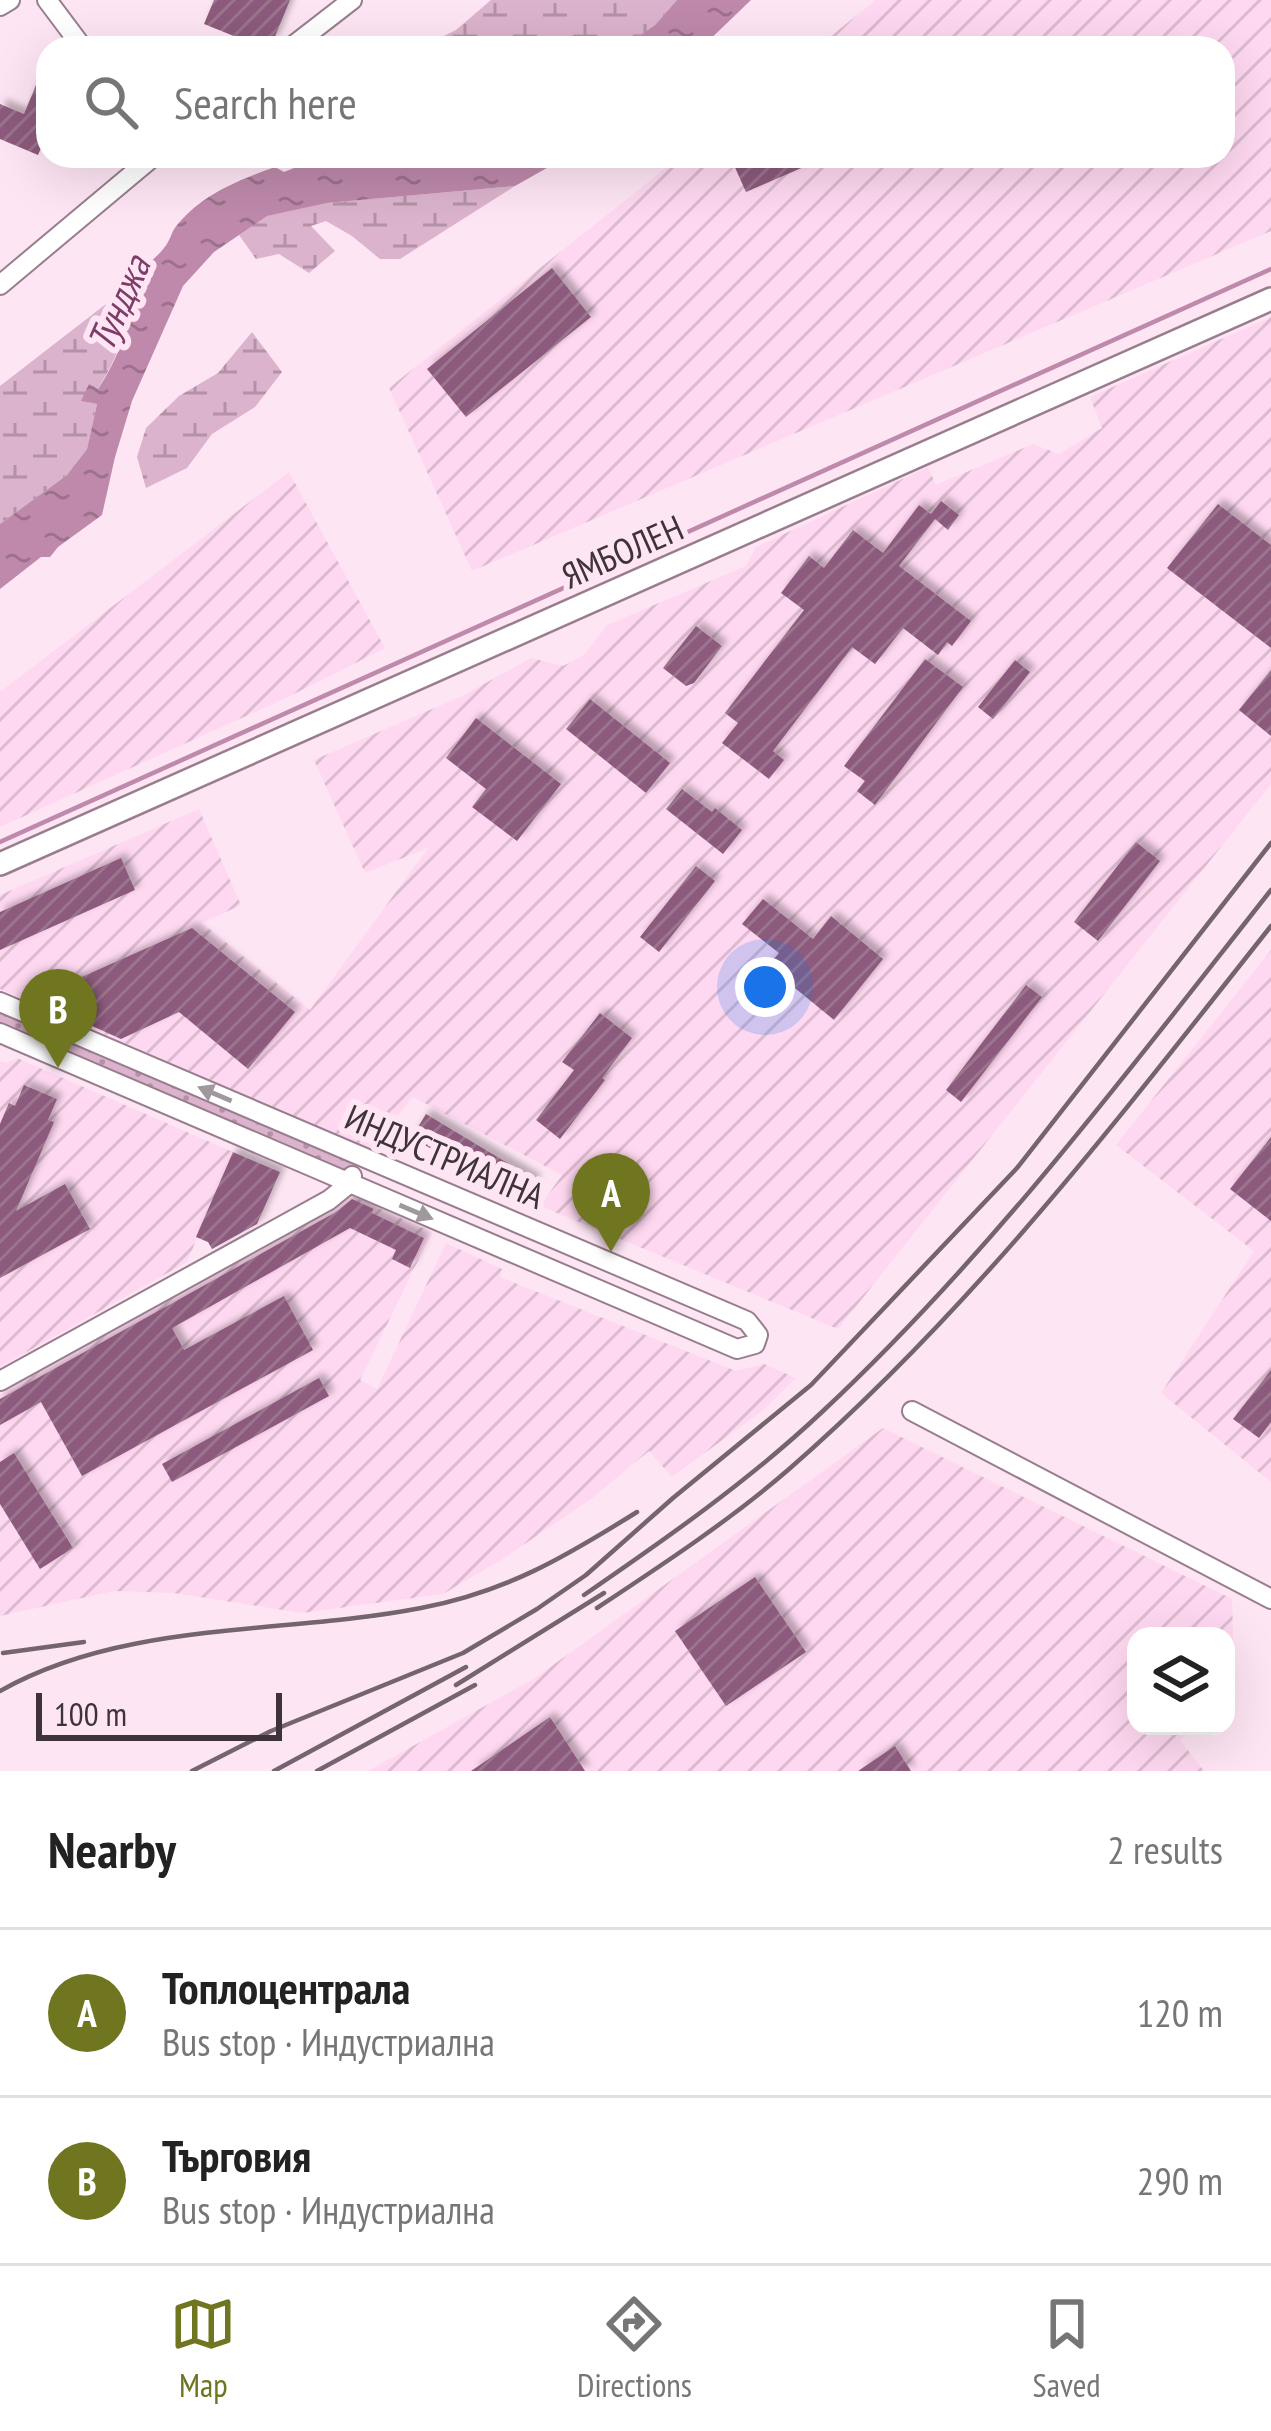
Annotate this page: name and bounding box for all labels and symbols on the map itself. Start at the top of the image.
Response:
water label: Тунджа [75,245,162,358]
street label: ЯМБОЛЕН [554,503,690,599]
your location [735,957,795,1017]
pin: B [19,969,97,1068]
one-way arrow [196,1084,232,1103]
street label: ИНДУСТРИАЛНА [338,1093,552,1219]
pin: A [572,1153,650,1252]
one-way arrow [399,1202,434,1222]
scale bar [36,1687,282,1740]

